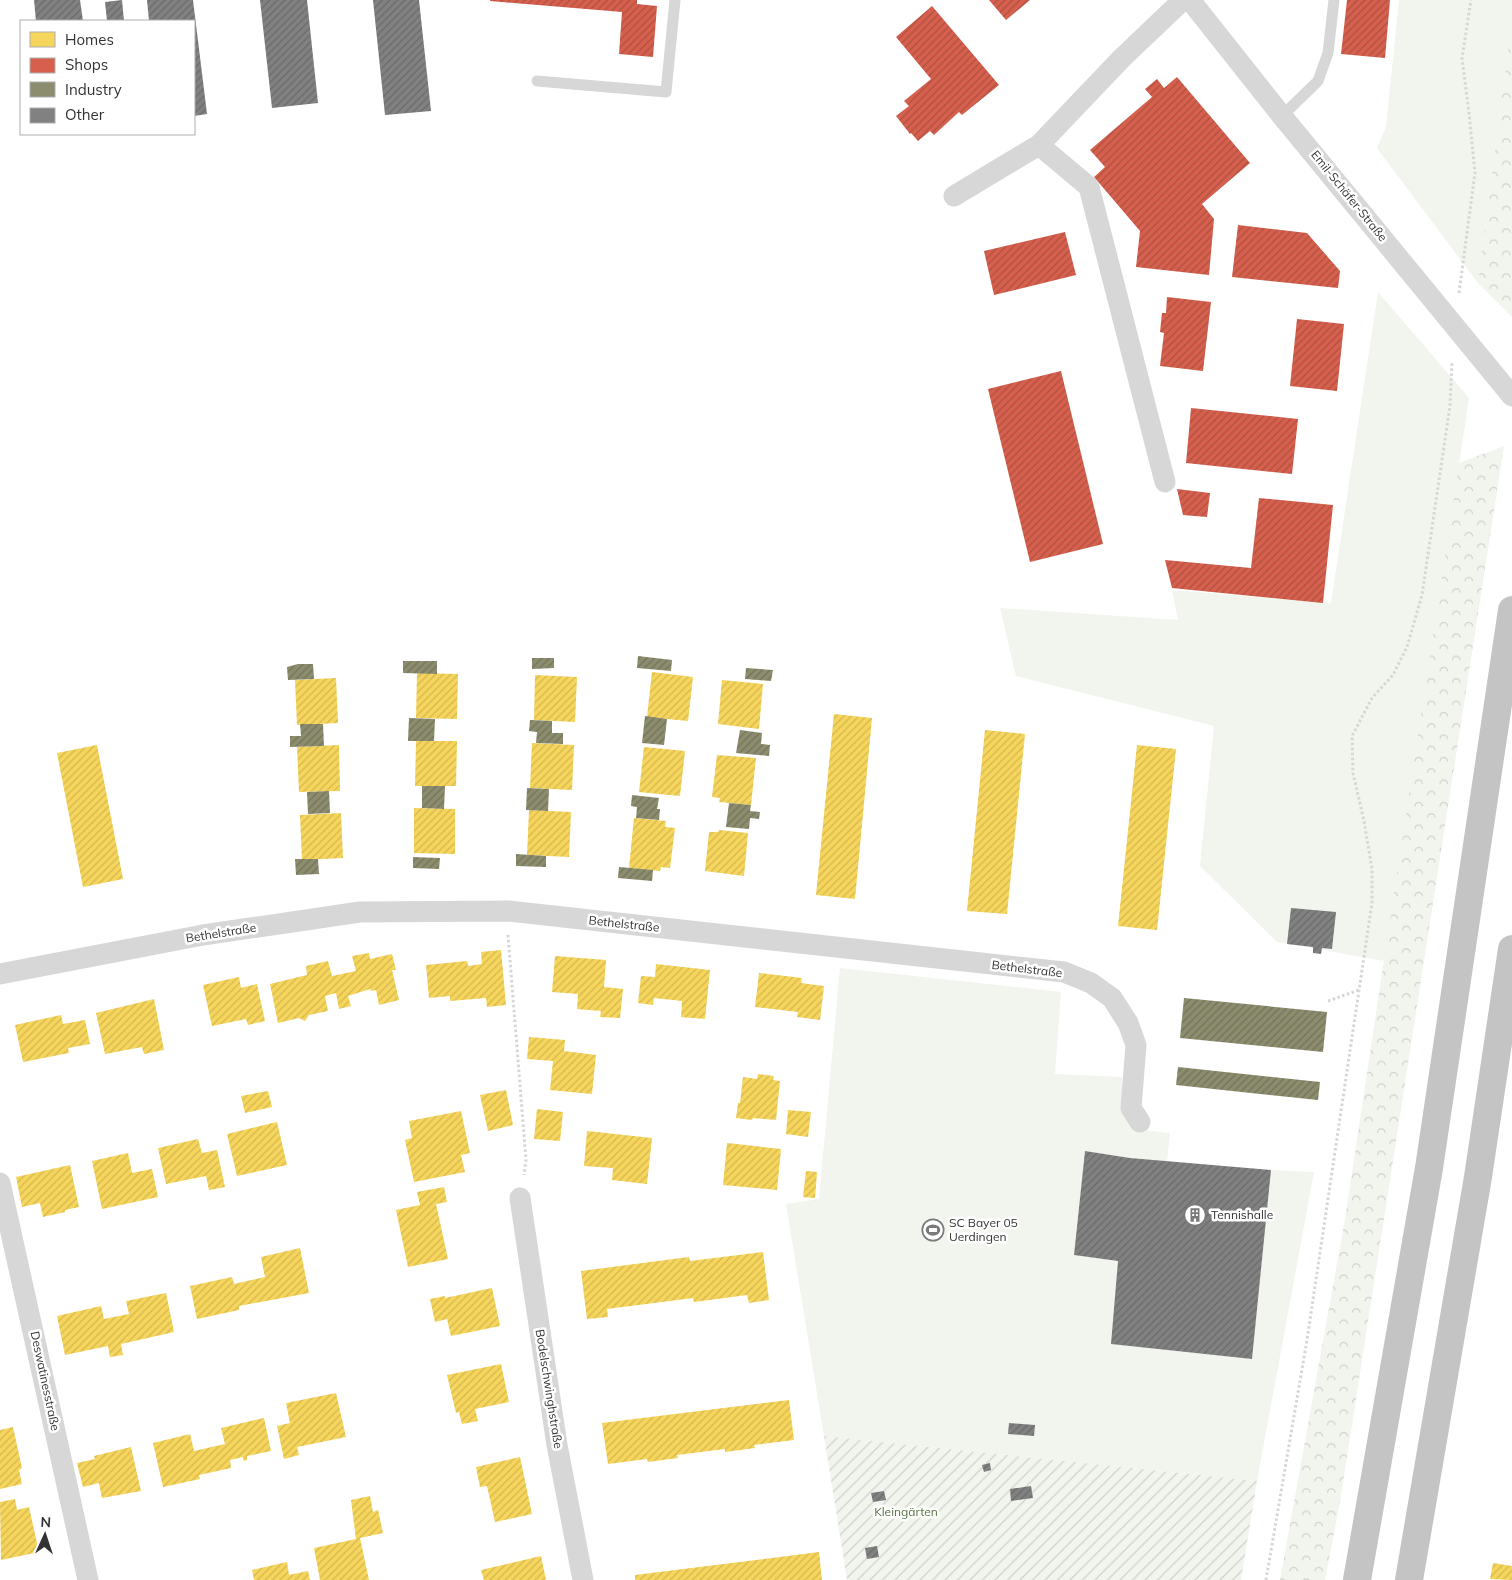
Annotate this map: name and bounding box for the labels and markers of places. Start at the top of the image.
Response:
building icon: Tennishalle [1183,1203,1207,1227]
place label: Tennishalle [1211,1207,1273,1222]
place label: SC Bayer 05 Uerdingen [949,1215,1018,1244]
sports icon: SC Bayer 05 Uerdingen [921,1218,945,1242]

